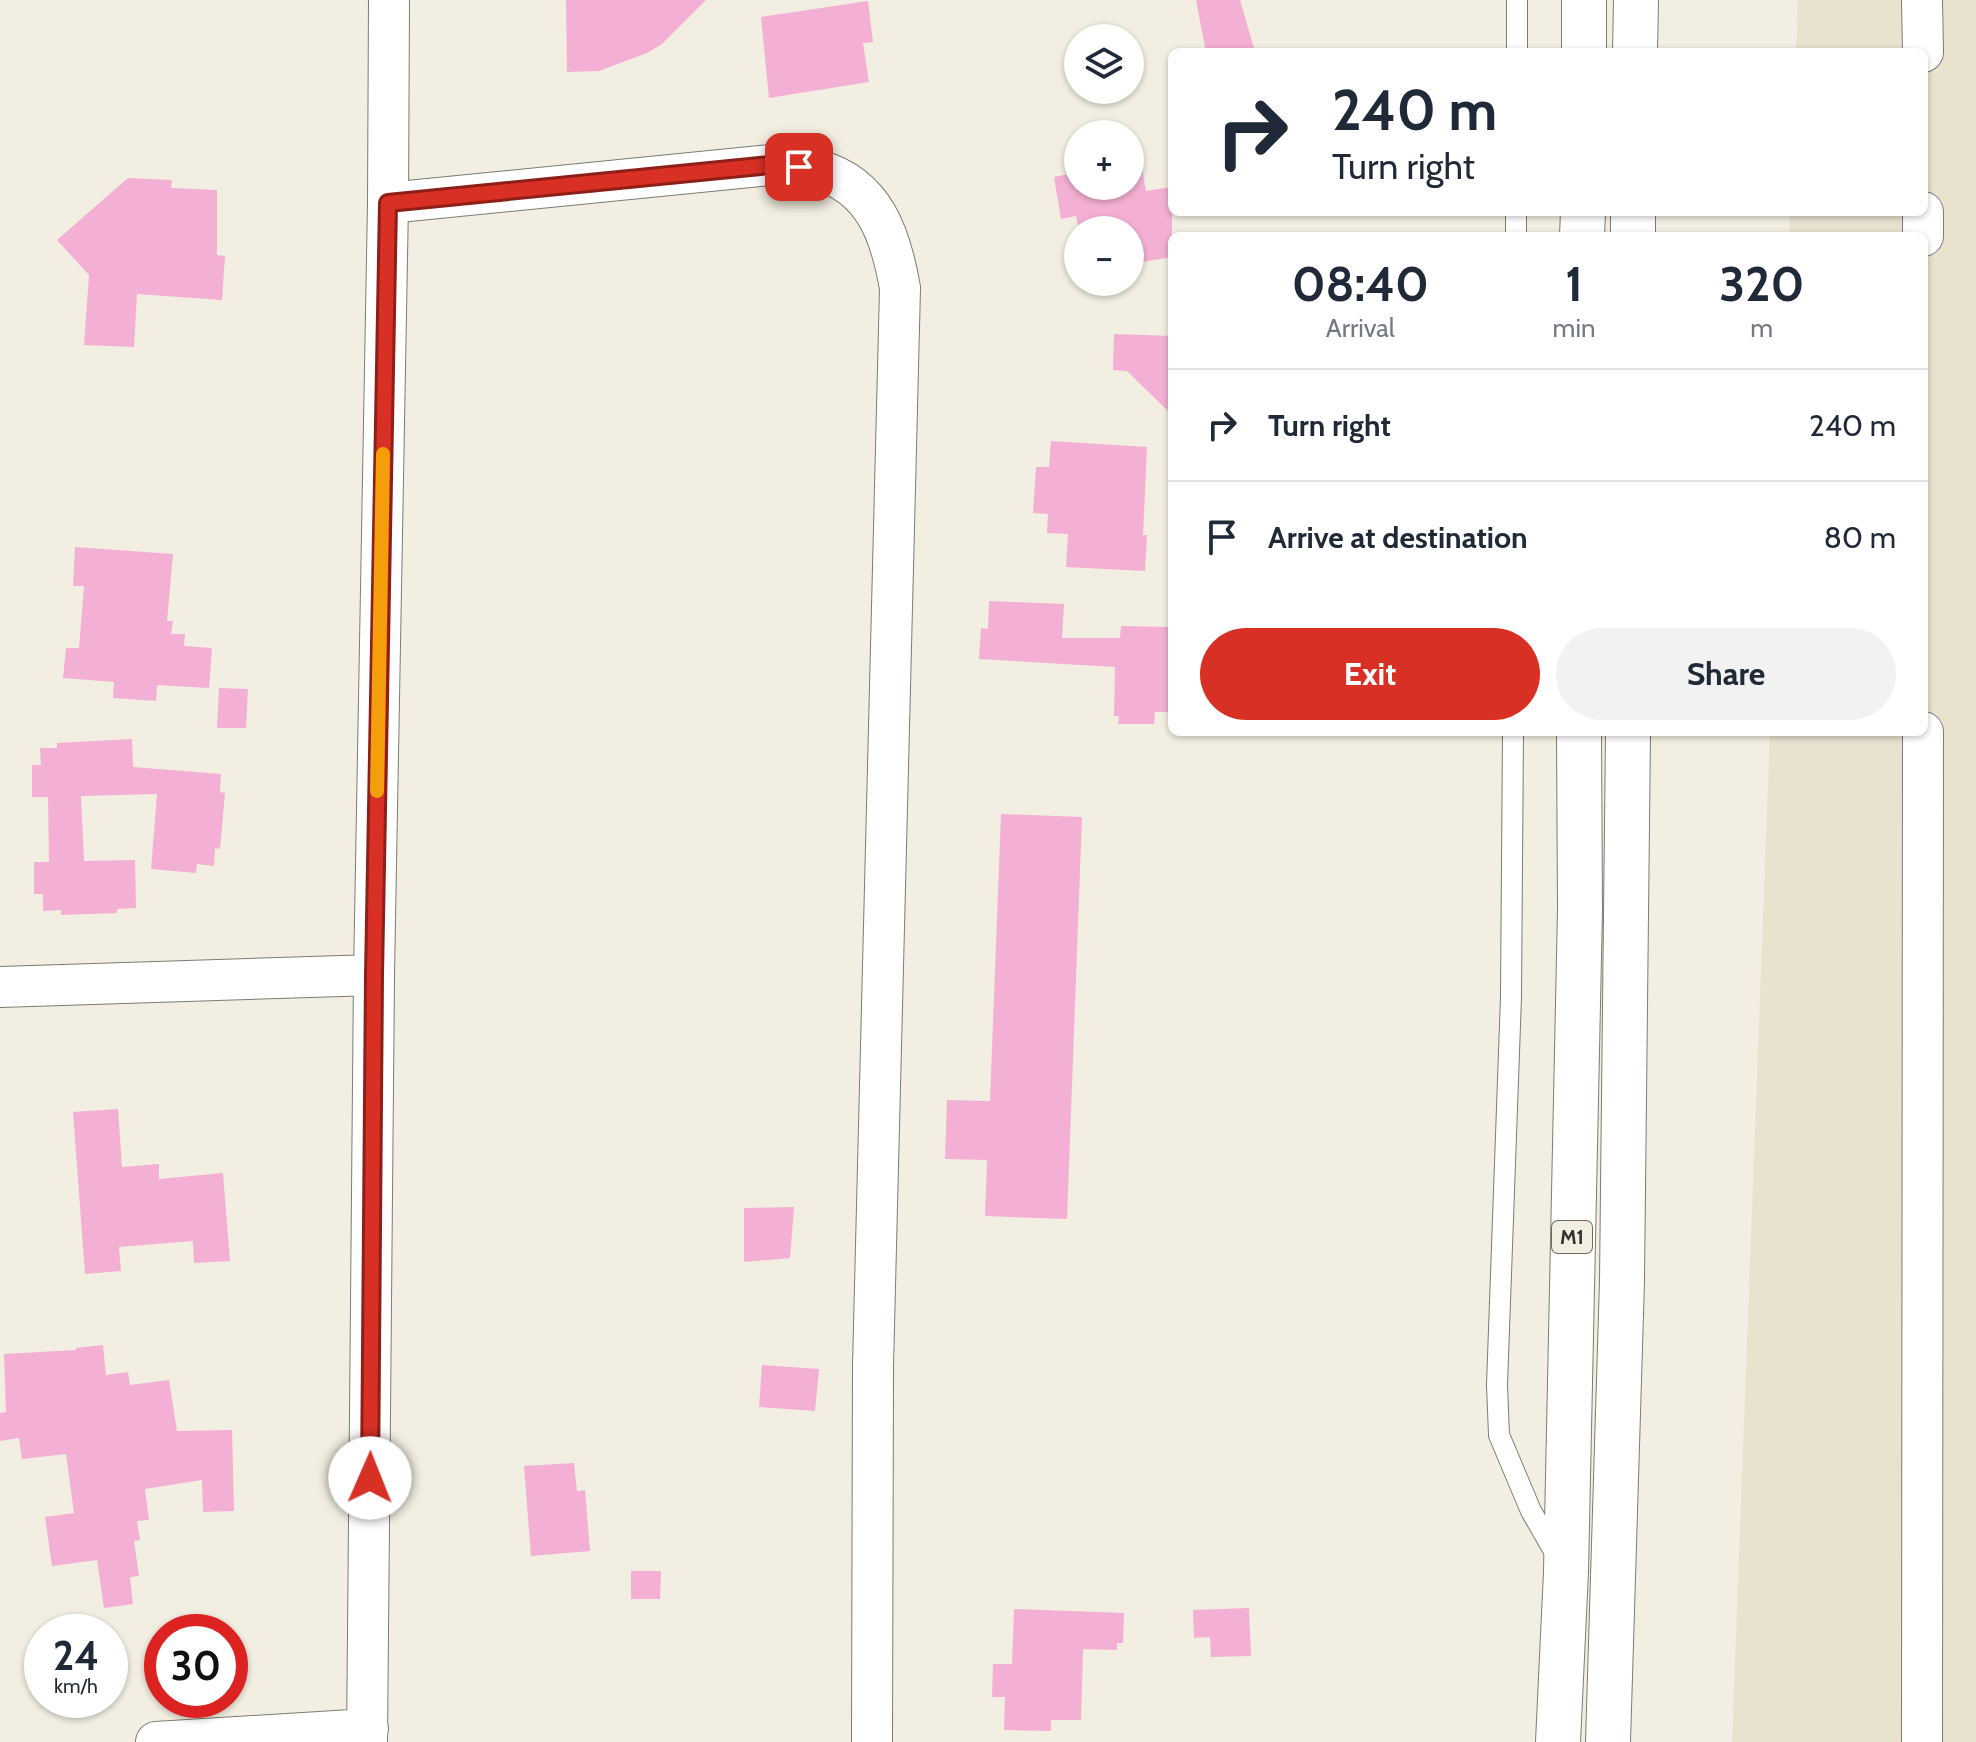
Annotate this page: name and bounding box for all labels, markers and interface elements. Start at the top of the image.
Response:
map controls [1064,24,1144,296]
button: layers [1064,24,1144,104]
text: 240 m [1332,76,1497,144]
icon: right [1200,80,1304,184]
button: + [1064,120,1144,200]
pin [765,133,833,201]
text: Turn right [1332,144,1475,188]
icon: arrive [777,145,821,189]
button: − [1064,216,1144,296]
text: 08:40 [1292,255,1429,313]
text: 1 [1565,255,1583,313]
text: 320 [1719,255,1804,313]
text: Arrival [1326,312,1395,344]
text: min [1553,312,1595,344]
text: m [1750,312,1773,344]
icon: right [1200,403,1244,447]
text: Turn right [1268,407,1391,444]
text: 240 m [1809,407,1896,444]
icon: arrive [1200,515,1244,559]
text: Arrive at destination [1268,519,1528,556]
text: 80 m [1824,519,1896,556]
button: Exit [1200,628,1540,720]
button: Share [1556,628,1896,720]
road number: M1 [1552,1221,1592,1253]
position arrow [328,1436,412,1520]
speed limit sign: 30 [144,1614,248,1718]
text: 24 [53,1631,99,1680]
text: km/h [54,1674,98,1698]

